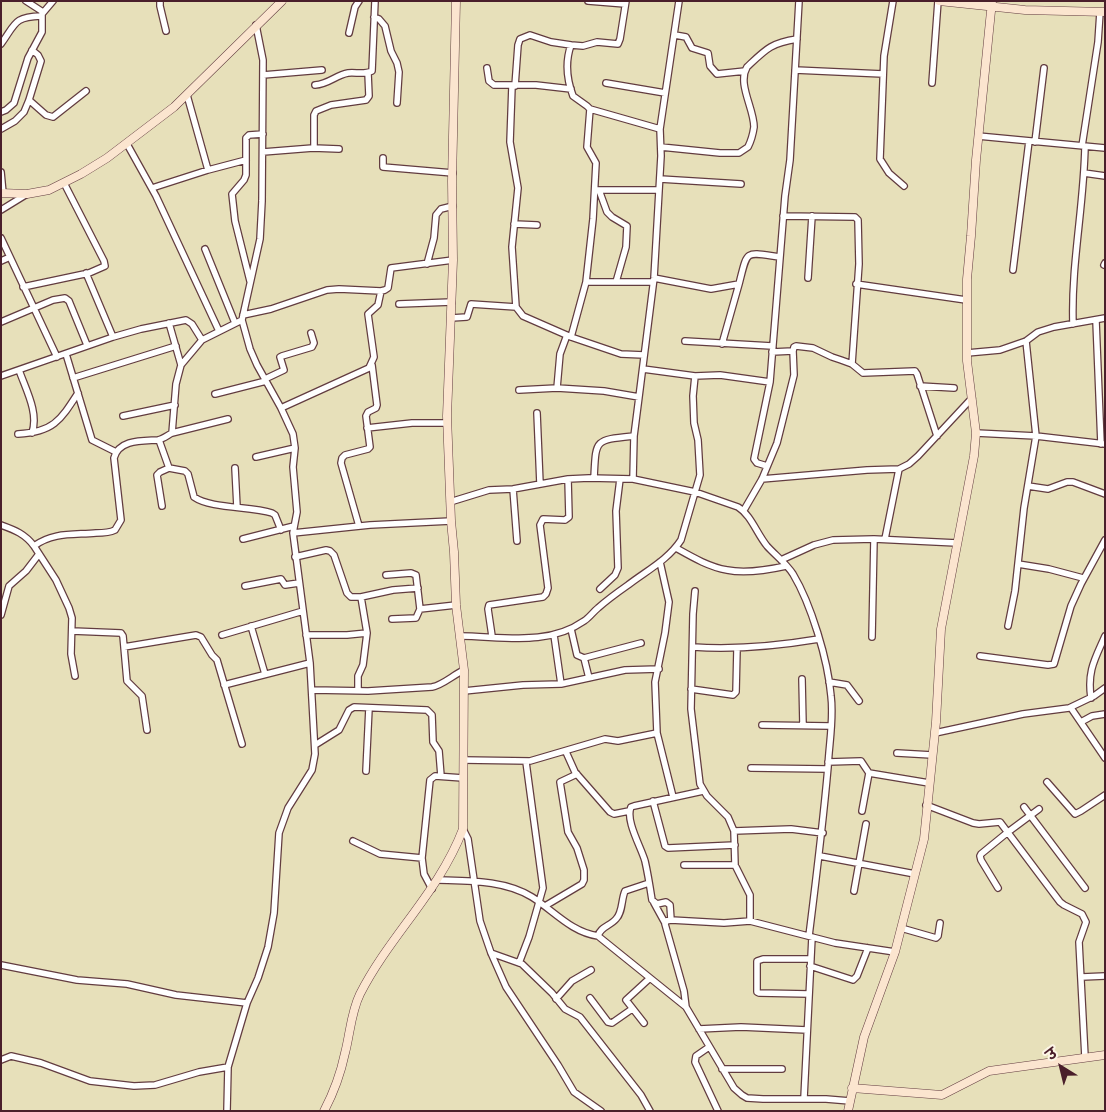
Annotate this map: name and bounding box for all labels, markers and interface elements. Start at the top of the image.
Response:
north arrow [1036,1042,1086,1092]
text: उ [1043,1045,1061,1064]

